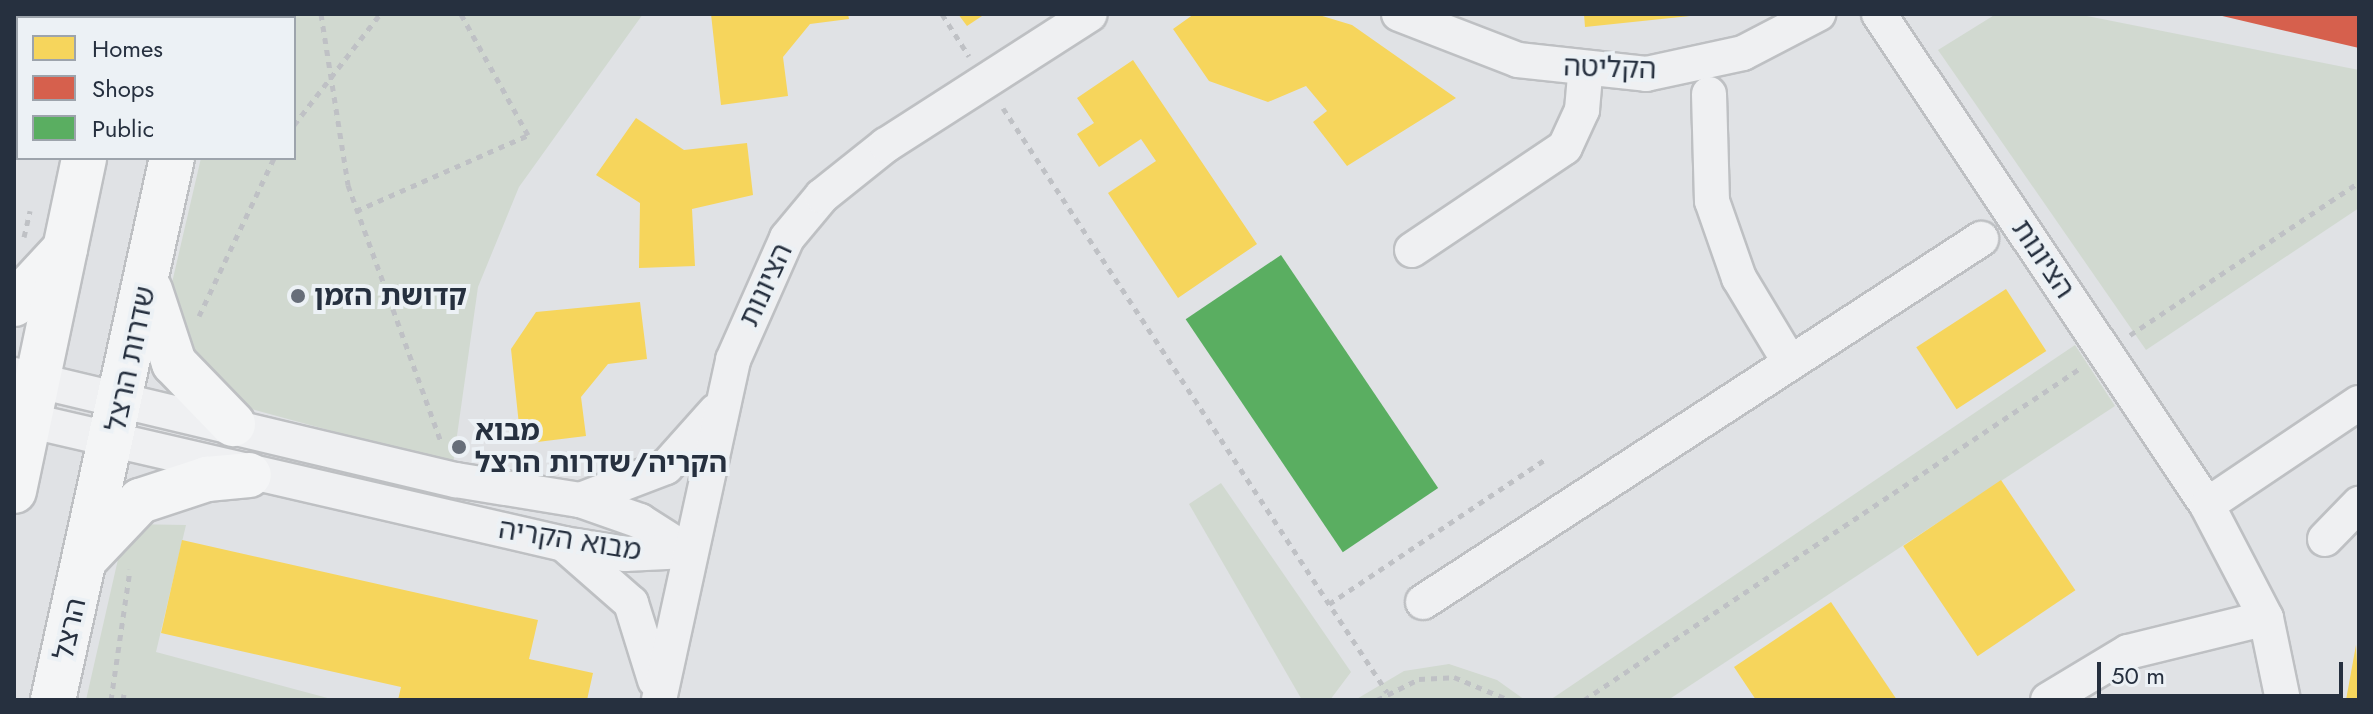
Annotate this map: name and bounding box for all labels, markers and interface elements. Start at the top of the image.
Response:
legend [16,16,296,160]
text: Homes [92,31,163,66]
street label: הקליטה [1563,50,1657,86]
text: Shops [92,71,154,106]
text: Public [92,111,154,146]
street label: הציונות [2005,213,2081,305]
street label: הציונות [732,238,800,332]
place label: קדושת הזמן [314,279,467,313]
street label: שדרות הרצל [99,283,163,435]
marker: קדושת הזמן [289,287,307,305]
place label: מבוא הקריה/שדרות הרצל [475,414,727,480]
marker: מבוא הקריה/שדרות הרצל [450,438,468,456]
street label: מבוא הקריה [496,512,644,568]
street label: הרצל [47,595,93,663]
scale bar [2101,646,2347,696]
text: 50 m [2111,658,2165,693]

